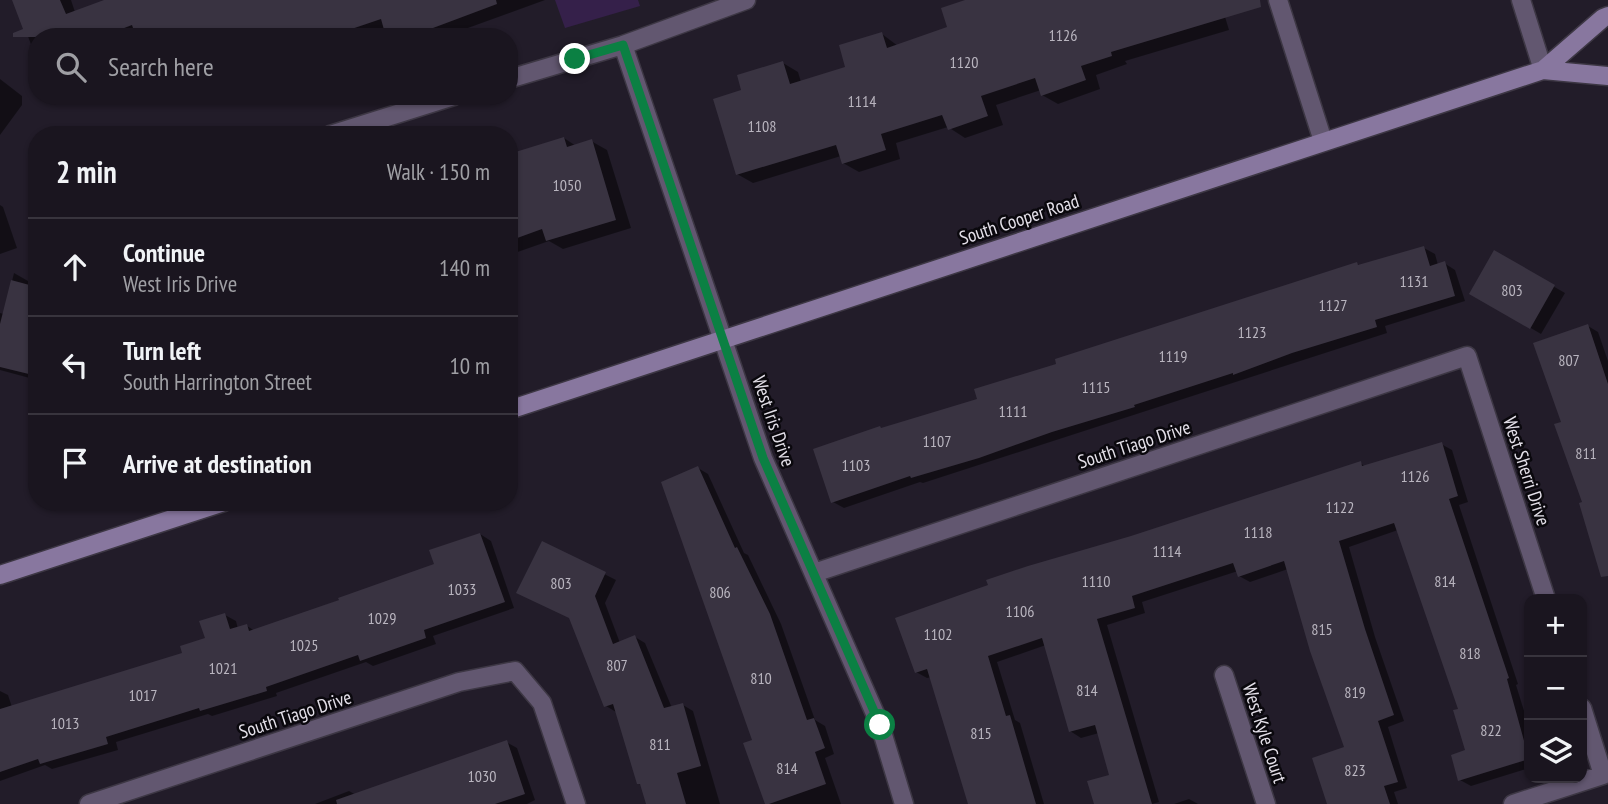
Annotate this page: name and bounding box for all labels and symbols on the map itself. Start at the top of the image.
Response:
house number: 1126 [1049,25,1077,45]
route end [559,43,590,74]
house number: 1120 [950,52,978,72]
house number: 1114 [848,91,876,111]
house number: 1108 [748,116,776,136]
house number: 1050 [553,175,581,195]
street label: South Cooper Road [956,188,1082,250]
house number: 1131 [1400,271,1428,291]
house number: 803 [1501,280,1523,300]
house number: 1127 [1319,295,1347,315]
house number: 1123 [1238,322,1266,342]
house number: 1119 [1159,346,1187,366]
house number: 807 [1558,350,1580,370]
street label: West Iris Drive [747,372,801,470]
house number: 1115 [1082,377,1110,397]
house number: 1111 [999,401,1027,421]
street label: South Tiago Drive [1075,414,1193,473]
street label: West Sherri Drive [1498,414,1556,529]
house number: 1107 [923,431,951,451]
house number: 811 [1575,443,1597,463]
house number: 1103 [842,455,870,475]
house number: 1126 [1401,466,1429,486]
house number: 1122 [1326,497,1354,517]
house number: 1118 [1244,522,1272,542]
house number: 1114 [1153,541,1181,561]
house number: 1110 [1082,571,1110,591]
house number: 814 [1434,571,1456,591]
house number: 803 [550,573,572,593]
house number: 1033 [448,579,476,599]
house number: 806 [709,582,731,602]
house number: 1106 [1006,601,1034,621]
house number: 1029 [368,608,396,628]
house number: 815 [1311,619,1333,639]
house number: 1102 [924,624,952,644]
house number: 1025 [290,635,318,655]
house number: 818 [1459,643,1481,663]
house number: 807 [606,655,628,675]
house number: 1021 [209,658,237,678]
house number: 810 [750,668,772,688]
house number: 814 [1076,680,1098,700]
street label: West Kyle Court [1238,680,1293,786]
house number: 819 [1344,682,1366,702]
street label: South Tiago Drive [236,684,354,743]
house number: 1017 [129,685,157,705]
route start [864,709,895,740]
house number: 1013 [51,713,79,733]
house number: 822 [1480,720,1502,740]
house number: 815 [970,723,992,743]
house number: 811 [649,734,671,754]
house number: 814 [776,758,798,778]
house number: 823 [1344,760,1366,780]
house number: 1030 [468,766,496,786]

